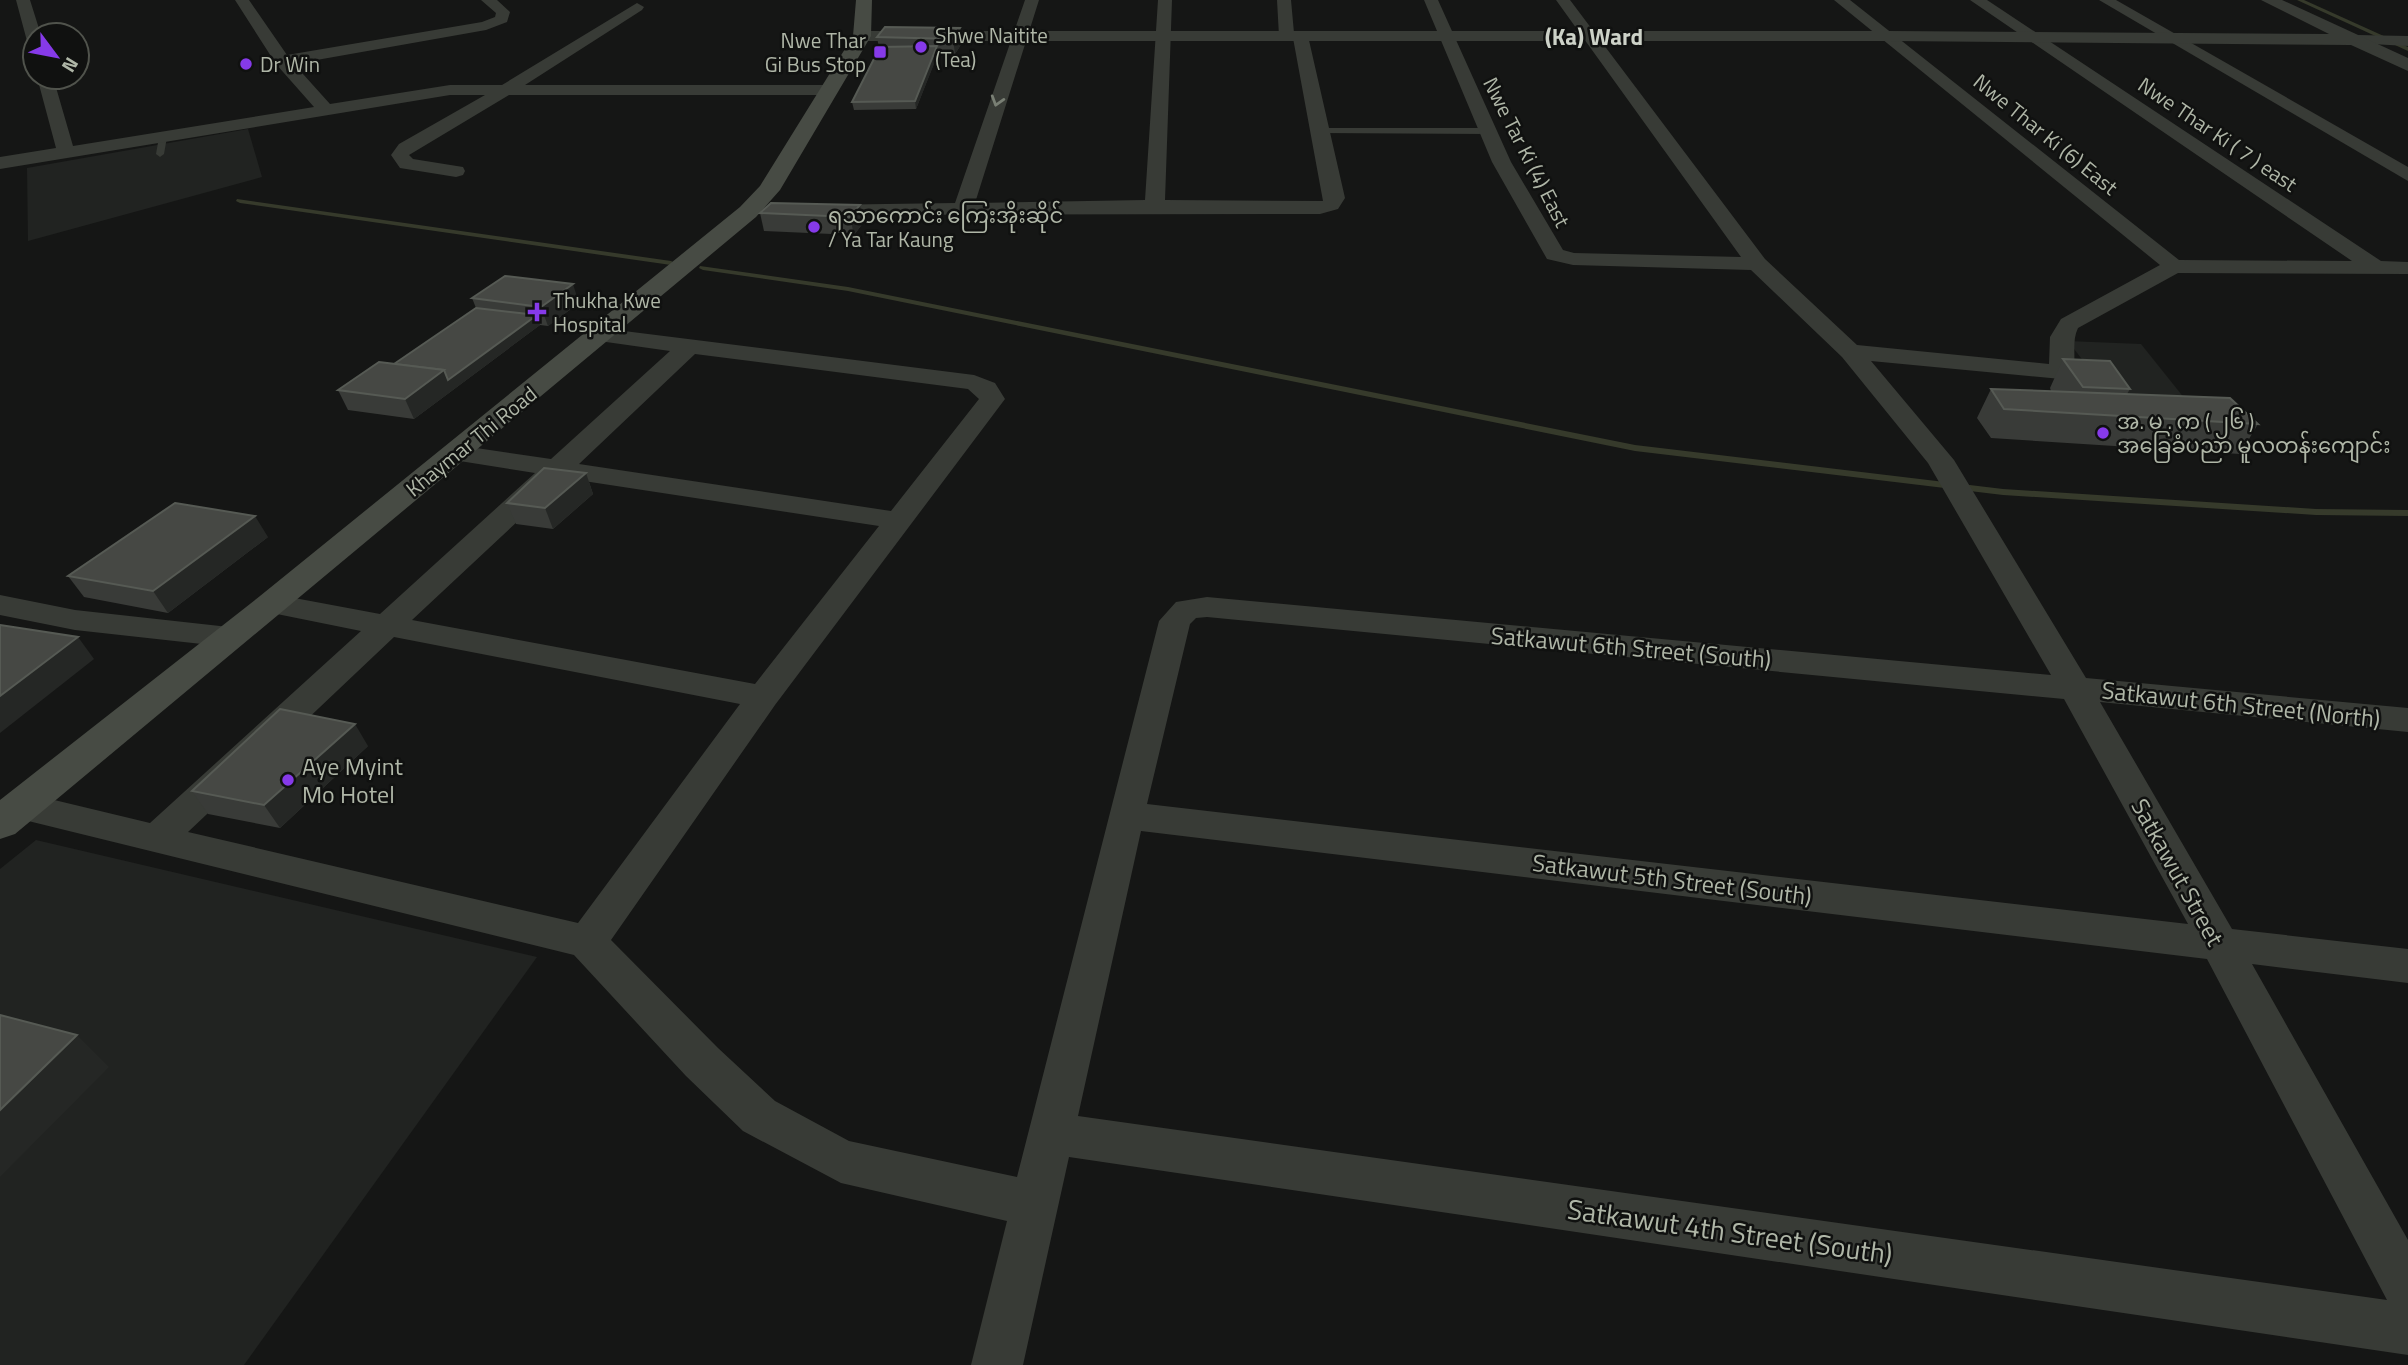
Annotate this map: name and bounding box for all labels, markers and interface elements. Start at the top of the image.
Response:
place label: Shwe Naitite (Tea) [935,19,1048,75]
district label: (Ka) Ward [1545,19,1643,54]
north arrow [21,21,91,91]
place label: Nwe Thar Gi Bus Stop [765,24,866,80]
marker: Shwe Naitite (Tea) [913,39,929,55]
marker: Nwe Thar Gi Bus Stop [872,44,888,60]
place label: Dr Win [260,48,320,80]
text: N [55,52,87,79]
marker: Dr Win [238,56,254,72]
street label: Nwe Thar Ki (6) East [1967,66,2126,203]
street label: Nwe Thar Ki ( 7 ) east [2132,69,2305,200]
street label: Nwe Tar Ki (4) East [1475,71,1579,233]
one-way arrow [991,95,1006,107]
place label: ရသာကောင်း ကြေးအိုးဆိုင် / Ya Tar Kaung [828,199,1063,255]
marker: ရသာကောင်း ကြေးအိုးဆိုင် / Ya Tar Kaung [806,219,822,235]
place label: Thukha Kwe Hospital [553,284,661,340]
marker: Thukha Kwe Hospital [527,302,547,322]
street label: Khaymar Thi Road [398,378,544,504]
place label: အ. မ . က ( ၂၆ ) အခြေခံပညာ မူလတန်းကျောင်း [2117,405,2390,464]
marker: အ. မ . က ( ၂၆ ) အခြေခံပညာ မူလတန်းကျောင်း [2095,425,2111,441]
street label: Satkawut 6th Street (South) [1489,617,1773,677]
street label: Satkawut 6th Street (North) [2100,671,2382,737]
place label: Aye Myint Mo Hotel [302,748,403,812]
marker: Aye Myint Mo Hotel [280,772,296,788]
street label: Satkawut Street [2123,792,2234,953]
street label: Satkawut 5th Street (South) [1530,844,1814,914]
street label: Satkawut 4th Street (South) [1565,1187,1895,1275]

